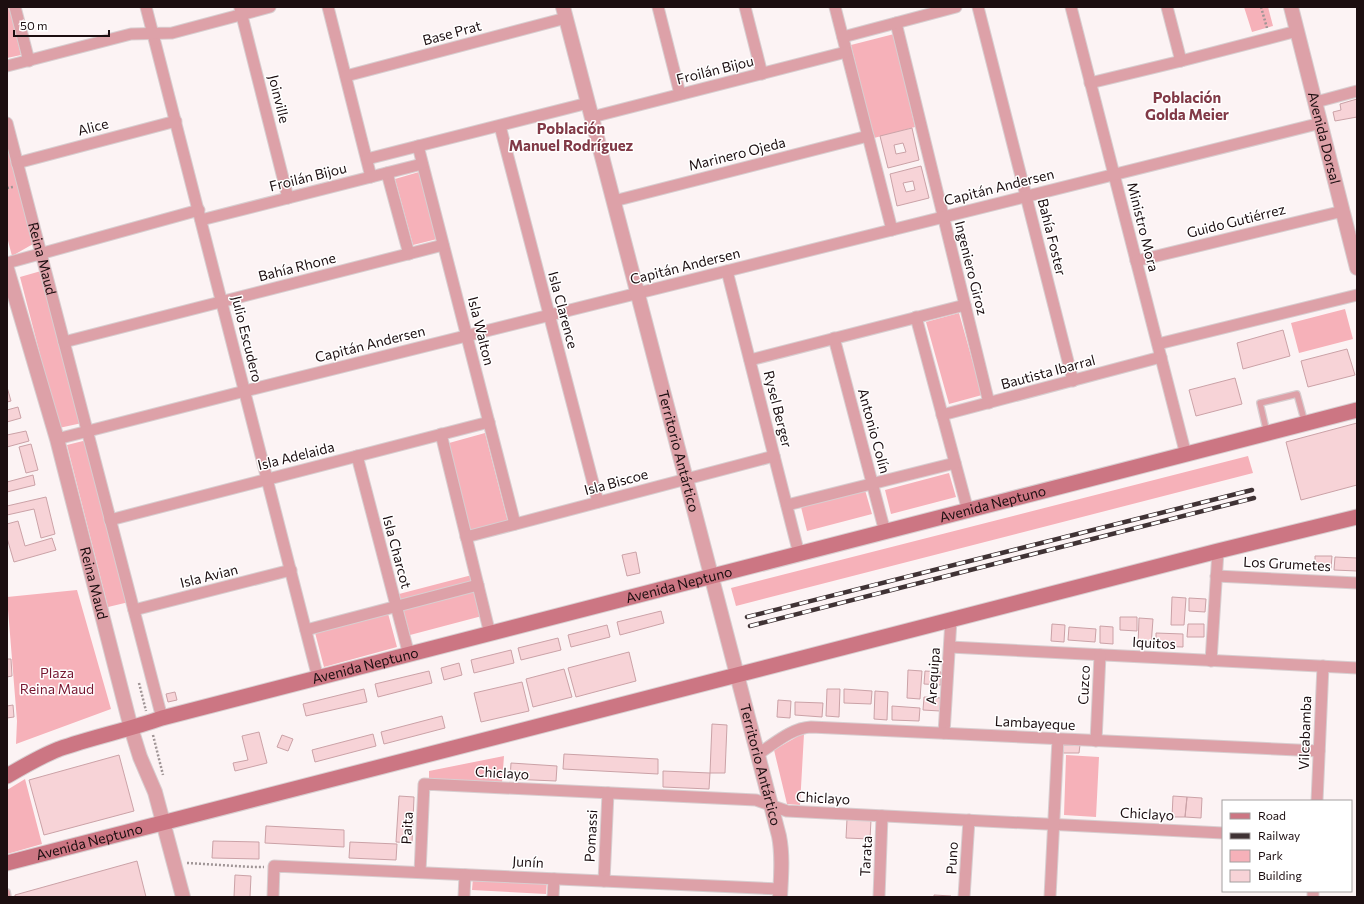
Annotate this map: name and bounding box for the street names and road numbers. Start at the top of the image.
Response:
street label: Base Prat [421,16,483,49]
street label: Froilán Bijou [674,52,755,87]
street label: Joinville [265,73,294,125]
street label: Avenida Dorsal [1305,90,1344,186]
street label: Alice [76,114,110,139]
street label: Marinero Ojeda [687,133,787,174]
street label: Froilán Bijou [267,159,348,194]
street label: Capitán Andersen [942,165,1056,208]
street label: Ministro Mora [1124,180,1163,273]
street label: Bahía Foster [1035,197,1070,278]
street label: Guido Gutiérrez [1185,200,1287,241]
street label: Ingeniero Giroz [952,219,991,317]
street label: Reina Maud [25,220,60,297]
street label: Capitán Andersen [628,244,742,287]
street label: Bahía Rhone [256,249,337,284]
street label: Isla Clarence [545,269,582,350]
street label: Julio Escudero [229,294,266,384]
street label: Isla Walton [465,295,498,367]
street label: Capitán Andersen [313,322,427,365]
street label: Bautista Ibarral [999,351,1097,392]
street label: Rysel Berger [761,369,796,450]
street label: Antonio Colín [855,386,894,475]
street label: Territorio Antártico [655,388,703,514]
street label: Isla Adelaida [256,438,336,473]
street label: Isla Biscoe [582,465,650,498]
street label: Avenida Neptuno [937,482,1048,525]
street label: Isla Charcot [380,513,415,591]
street label: Reina Maud [77,545,112,621]
street label: Los Grumetes [1243,553,1331,574]
street label: Isla Avian [178,560,240,591]
street label: Avenida Neptuno [624,562,734,606]
street label: Iquitos [1132,633,1176,652]
street label: Avenida Neptuno [310,643,420,687]
street label: Arequipa [922,647,943,705]
street label: Cuzco [1074,665,1093,705]
street label: Vilcabamba [1295,695,1314,770]
street label: Territorio Antártico [737,702,785,827]
street label: Lambayeque [994,712,1076,733]
street label: Chiclayo [475,763,530,782]
street label: Chiclayo [796,788,851,807]
street label: Chiclayo [1120,804,1175,823]
street label: Pomassi [581,809,600,863]
street label: Paita [397,811,416,845]
street label: Avenida Neptuno [34,819,144,863]
street label: Tarata [856,835,875,877]
street label: Puno [942,841,961,875]
street label: Junín [512,852,544,871]

